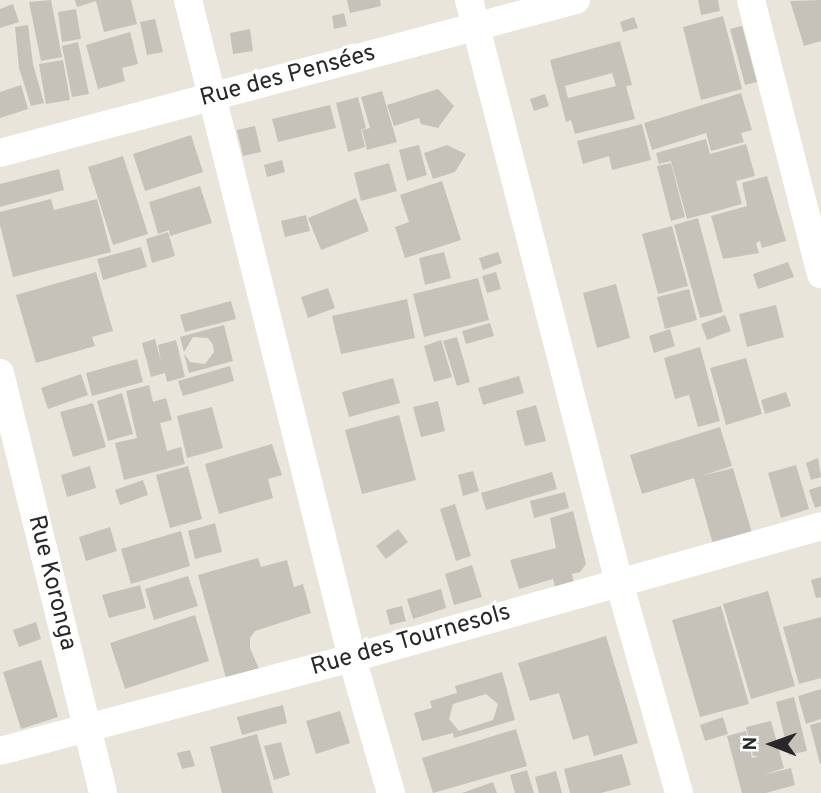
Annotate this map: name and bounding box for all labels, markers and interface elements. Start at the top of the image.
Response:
street label: Rue des Pensées [197,40,379,114]
street label: Rue Koronga [20,512,82,654]
street label: Rue des Tournesols [307,599,515,683]
north arrow [737,709,807,779]
text: N [739,737,763,751]

